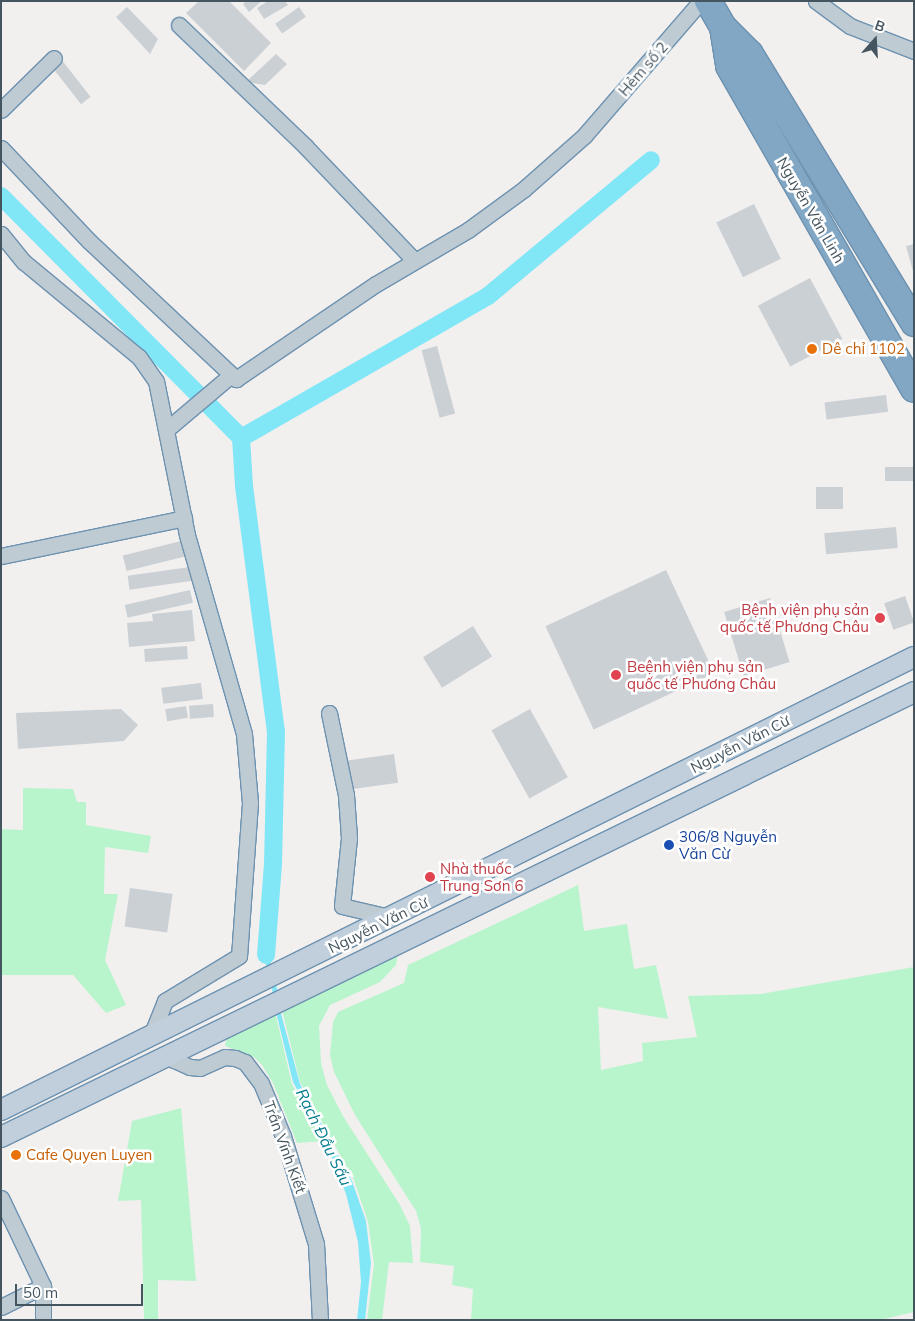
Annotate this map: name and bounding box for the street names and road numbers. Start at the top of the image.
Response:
street label: Hẻm số 2 [615,38,671,100]
street label: Nguyễn Văn Linh [773,154,849,266]
street label: Nguyễn Văn Cừ [688,711,792,777]
street label: Nguyễn Văn Cừ [325,893,431,957]
street label: Trần Vĩnh Kiết [260,1098,310,1196]

